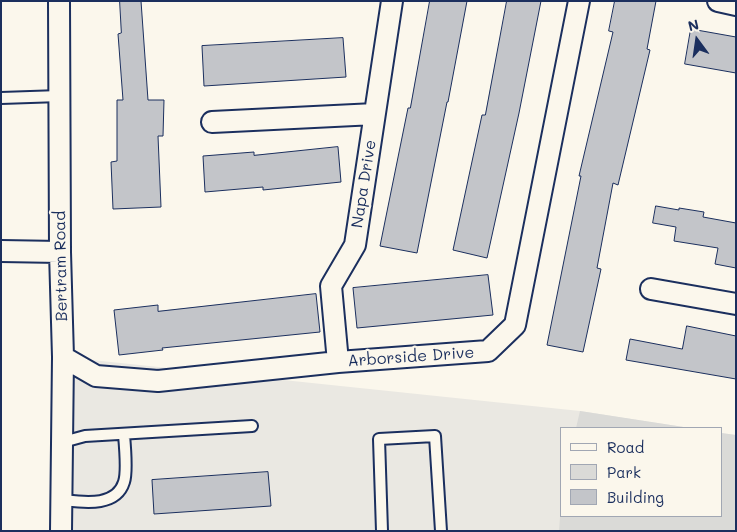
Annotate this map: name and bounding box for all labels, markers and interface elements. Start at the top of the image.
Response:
text: N [686,14,701,35]
north arrow [672,15,722,65]
street label: Napa Drive [348,139,380,229]
street label: Bertram Road [50,211,72,321]
street label: Arborside Drive [347,343,475,371]
legend [560,427,722,517]
text: Road [607,437,644,457]
text: Park [607,462,641,482]
text: Building [607,487,664,507]

